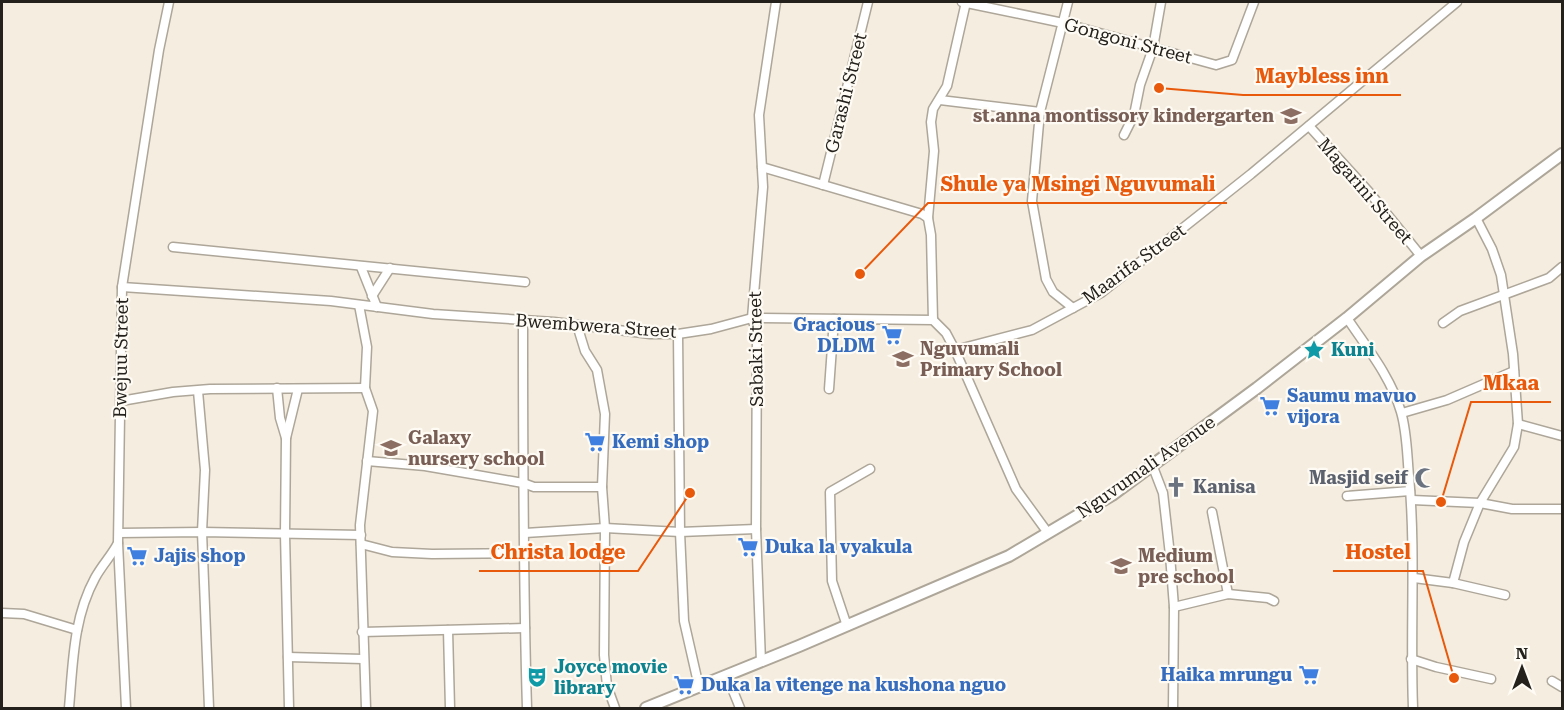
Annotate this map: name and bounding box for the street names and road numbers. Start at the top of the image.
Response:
street label: Gongoni Street [1062,13,1195,68]
street label: Garashi Street [820,30,871,155]
street label: Magarini Street [1314,134,1417,248]
street label: Maarifa Street [1078,219,1190,308]
street label: Sabaki Street [744,291,767,407]
street label: Bwejuu Street [109,297,132,418]
street label: Bwembwera Street [515,309,678,342]
street label: Nguvumali Avenue [1072,411,1219,522]

